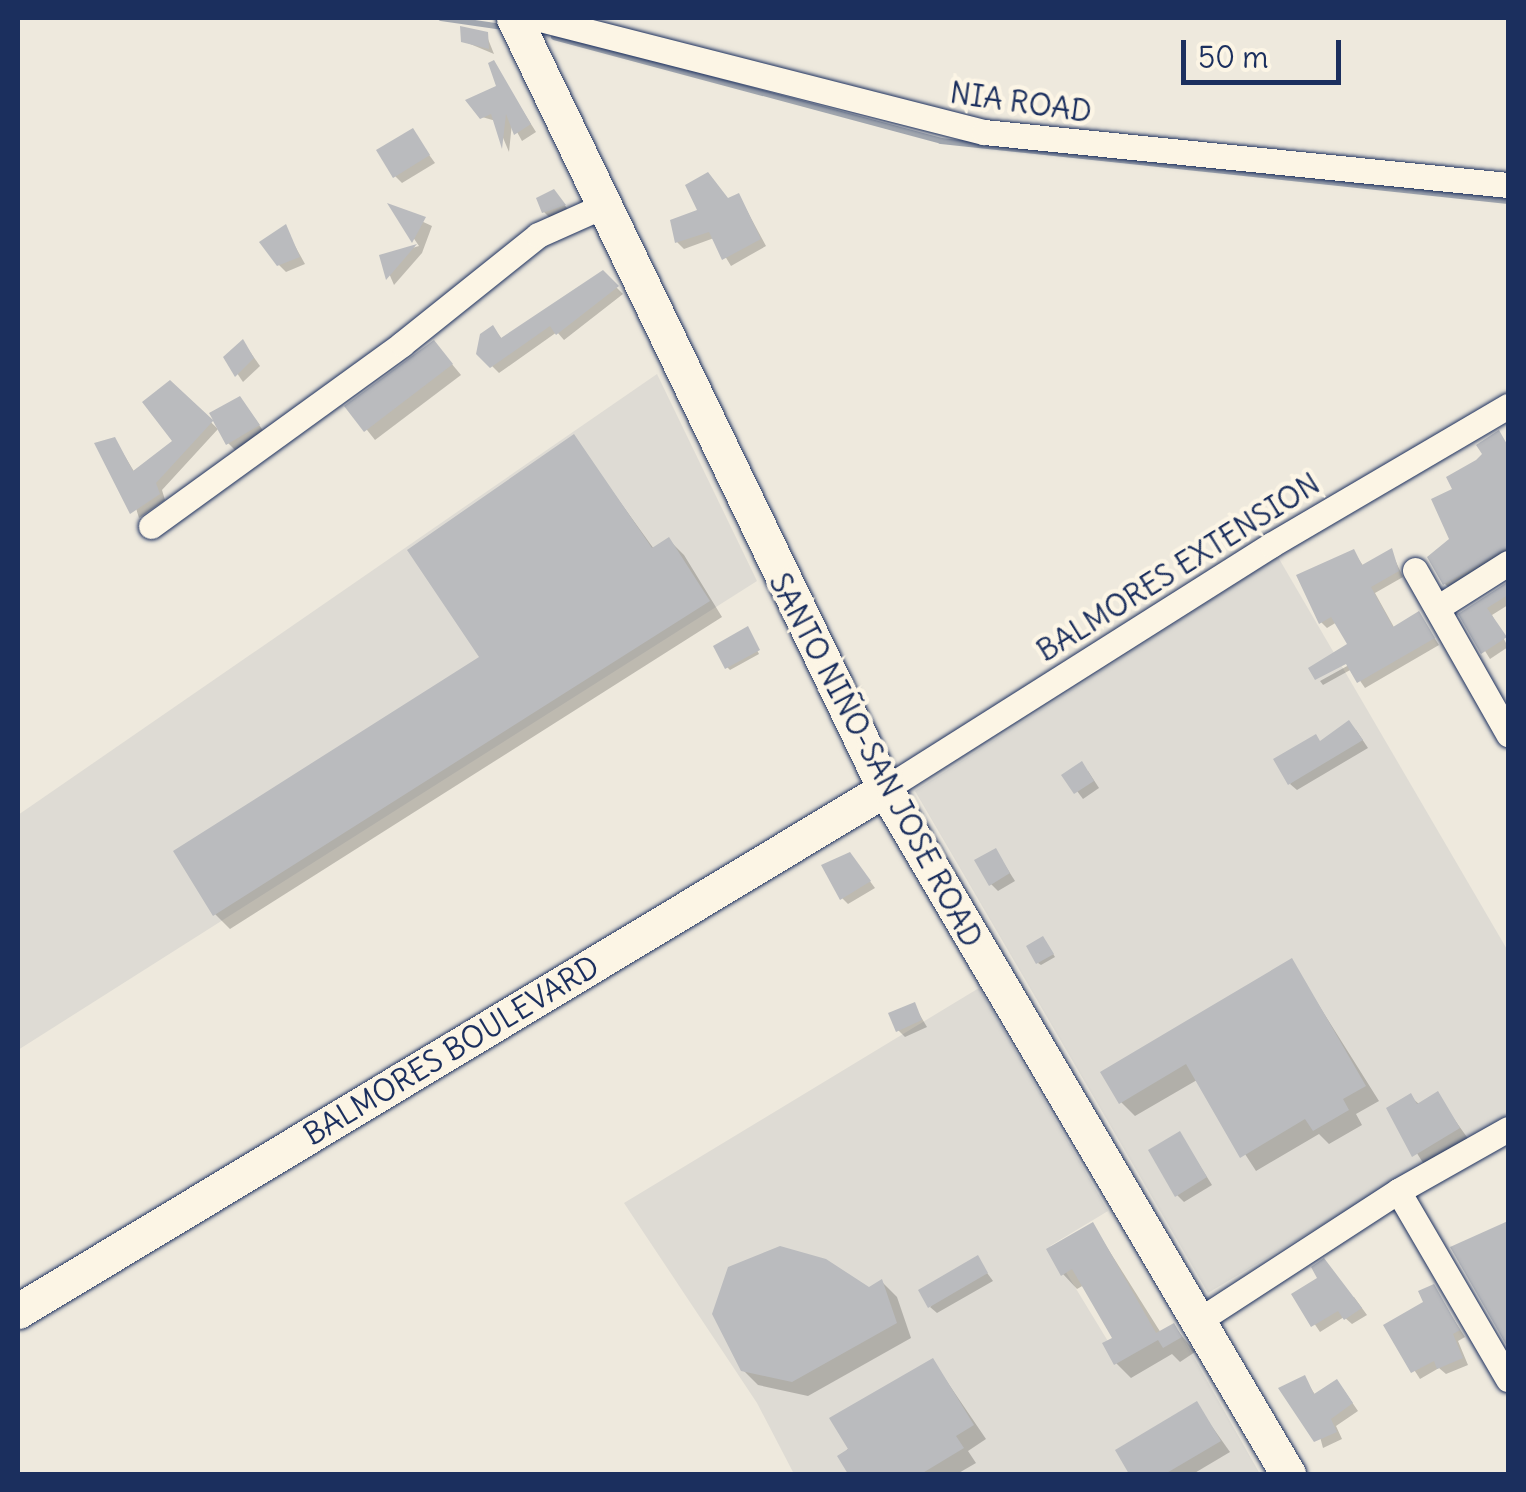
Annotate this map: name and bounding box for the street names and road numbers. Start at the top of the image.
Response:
street label: NIA ROAD [948,74,1094,130]
street label: BALMORES EXTENSION [1030,465,1326,669]
street label: SANTO NIÑO-SAN JOSE ROAD [762,567,990,953]
street label: BALMORES BOULEVARD [297,948,605,1152]

